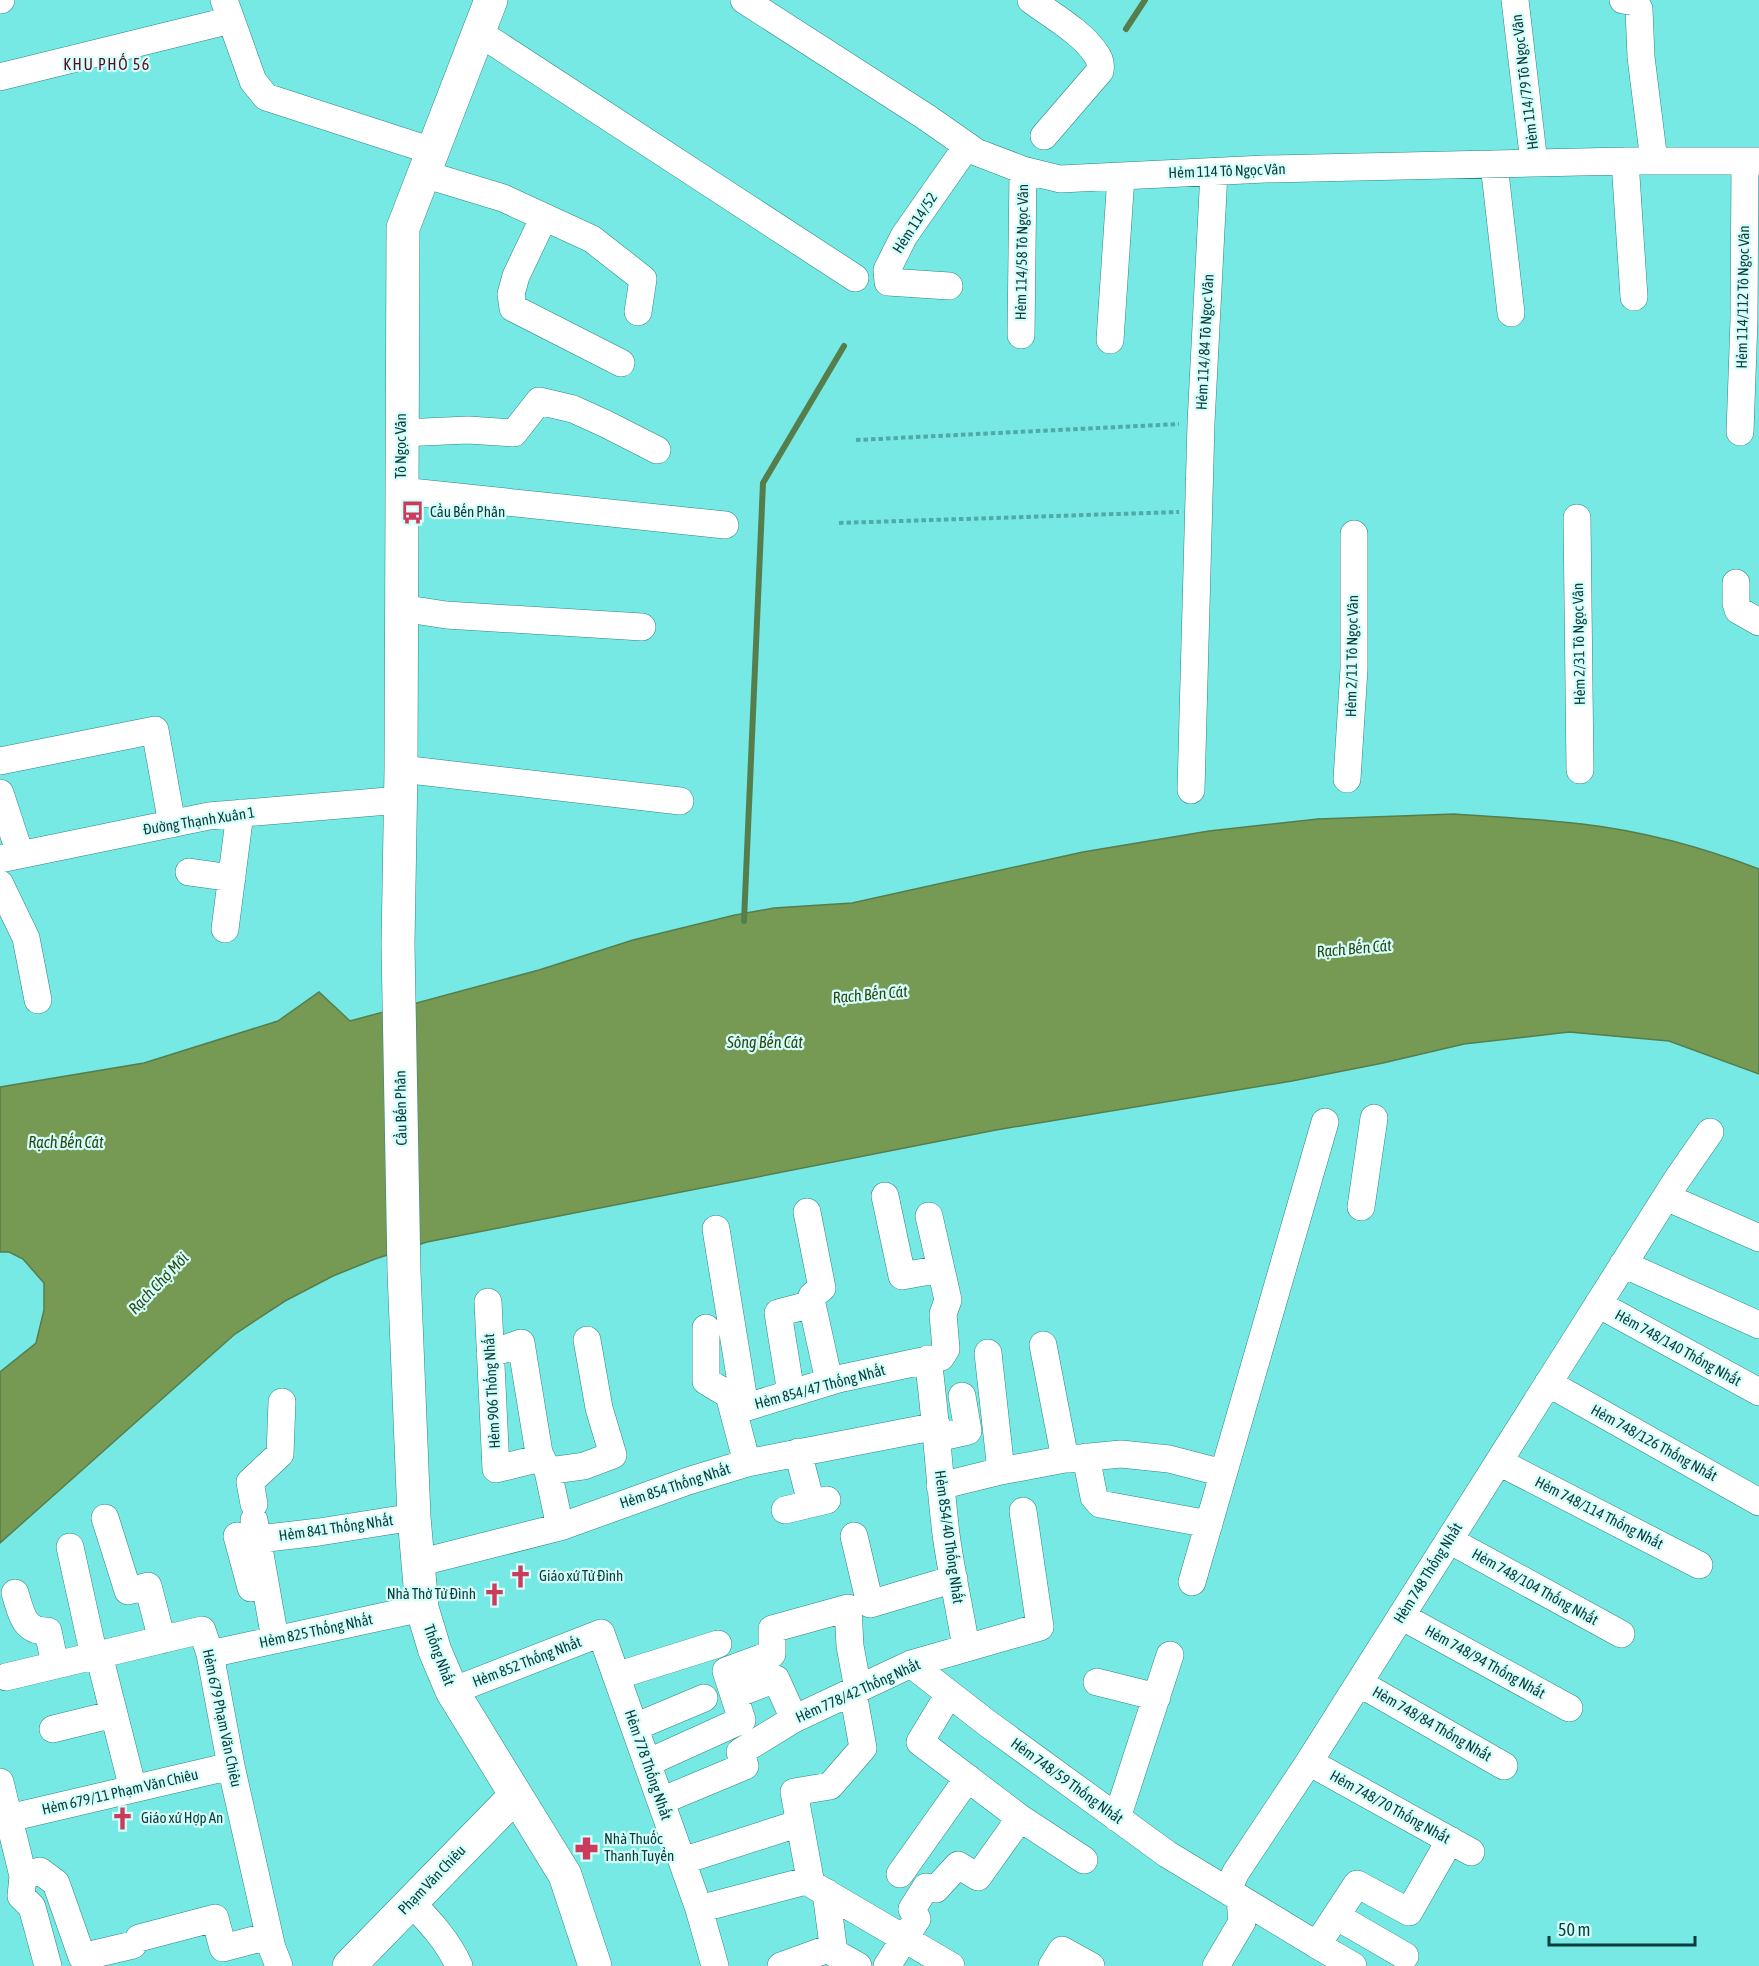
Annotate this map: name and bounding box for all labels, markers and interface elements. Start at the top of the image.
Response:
street label: Hẻm 114/79 Tô Ngọc Vân [1508,13,1541,151]
district label: KHU PHỐ 56 [63,53,151,73]
street label: Hẻm 114 Tô Ngọc Vân [1168,160,1286,181]
street label: Hẻm 114/58 Tô Ngọc Vân [1012,184,1031,320]
street label: Hẻm 114/52 [889,189,940,256]
street label: Hẻm 114/112 Tô Ngọc Vân [1733,225,1752,369]
street label: Hẻm 114/84 Tô Ngọc Vân [1192,273,1217,411]
street label: Tô Ngọc Vân [392,413,409,479]
bus stop icon: Cầu Bến Phân [399,499,425,525]
place label: Cầu Bến Phân [430,503,505,520]
street label: Hẻm 2/31 Tô Ngọc Vân [1569,583,1588,705]
street label: Hẻm 2/11 Tô Ngọc Vân [1342,595,1361,717]
street label: Đường Thạnh Xuân 1 [142,803,256,838]
water label: Rạch Bến Cát [1316,935,1393,960]
water label: Rạch Bến Cát [832,981,909,1006]
water label: Sông Bến Cát [726,1032,803,1052]
street label: Cầu Bến Phân [391,1070,410,1146]
water label: Rạch Bến Cát [28,1132,104,1151]
water label: Rạch Chợ Mới [124,1248,192,1317]
street label: Hẻm 748/140 Thống Nhất [1612,1306,1744,1389]
street label: Hẻm 906 Thống Nhất [480,1333,503,1449]
street label: Hẻm 854/47 Thống Nhất [753,1361,887,1412]
street label: Hẻm 748/126 Thống Nhất [1588,1401,1720,1484]
street label: Hẻm 854 Thống Nhất [617,1460,732,1511]
street label: Hẻm 854/40 Thống Nhất [932,1469,967,1605]
street label: Hẻm 748/114 Thống Nhất [1532,1473,1666,1552]
street label: Hẻm 841 Thống Nhất [278,1511,394,1544]
street label: Hẻm 748 Thống Nhất [1390,1519,1465,1626]
street label: Hẻm 748/104 Thống Nhất [1469,1545,1601,1628]
church icon: Giáo xứ Tử Đình [508,1563,534,1589]
place label: Giáo xứ Tử Đình [539,1567,623,1584]
church icon: Nhà Thờ Tử Đình [481,1581,507,1607]
place label: Nhà Thờ Tử Đình [387,1585,476,1602]
street label: Hẻm 825 Thống Nhất [258,1610,374,1651]
street label: Thống Nhất [421,1622,458,1688]
street label: Hẻm 748/94 Thống Nhất [1422,1622,1548,1702]
street label: Hẻm 852 Thống Nhất [470,1633,584,1690]
street label: Hẻm 679 Phạm Văn Chiêu [200,1647,245,1789]
street label: Hẻm 778/42 Thống Nhất [793,1655,923,1726]
street label: Hẻm 748/84 Thống Nhất [1370,1683,1495,1765]
street label: Hẻm 778 Thống Nhất [622,1708,675,1822]
street label: Hẻm 748/59 Thống Nhất [1008,1734,1127,1827]
street label: Hẻm 679/11 Phạm Văn Chiêu [40,1765,200,1818]
street label: Hẻm 748/70 Thống Nhất [1327,1767,1453,1847]
church icon: Giáo xứ Hợp An [110,1805,136,1831]
place label: Giáo xứ Hợp An [141,1809,223,1826]
place label: Nhà Thuốc Thanh Tuyển [604,1830,674,1864]
pharmacy icon: Nhà Thuốc Thanh Tuyển [573,1835,599,1861]
street label: Phạm Văn Chiêu [395,1842,469,1918]
scale bar [1549,1909,1694,1947]
text: 50 m [1558,1919,1590,1940]

